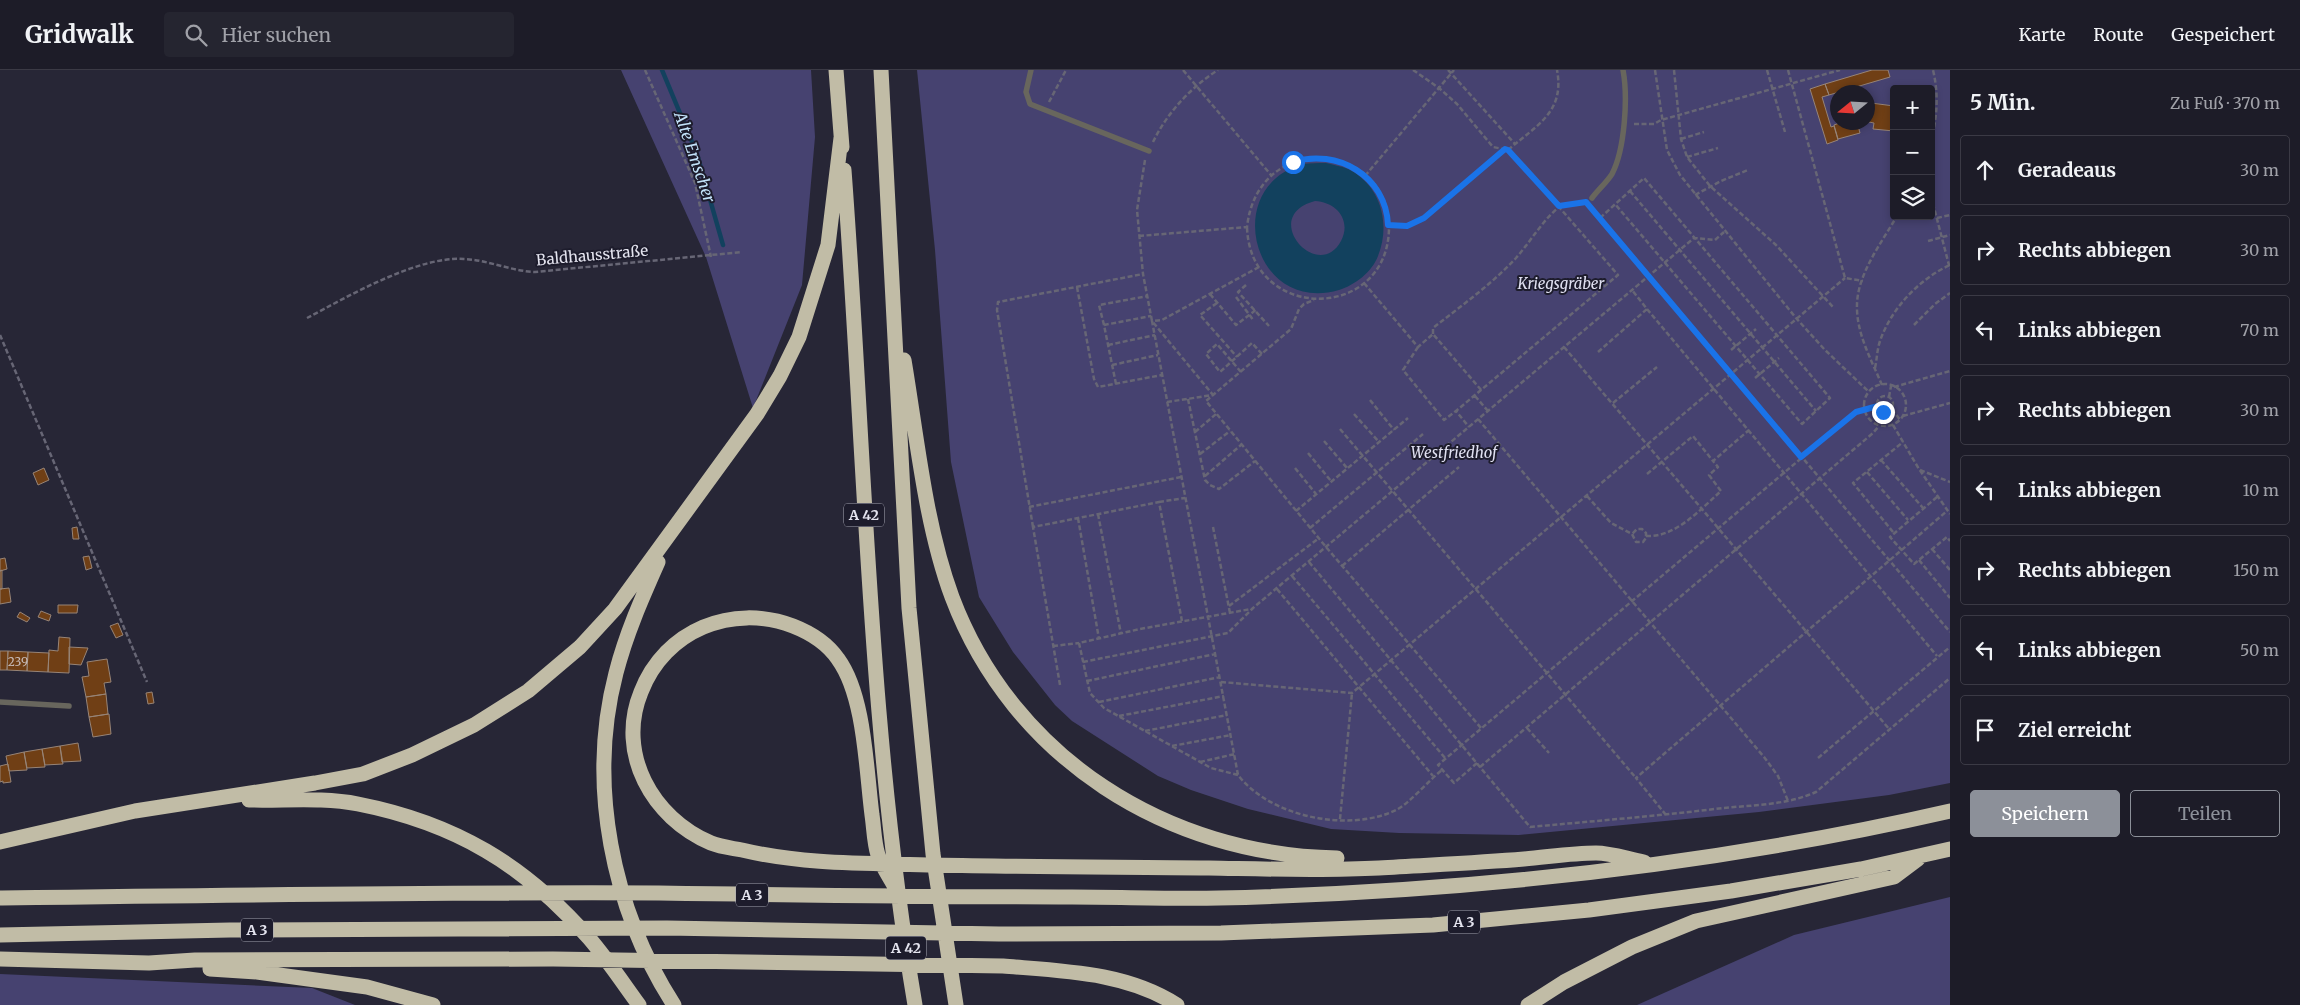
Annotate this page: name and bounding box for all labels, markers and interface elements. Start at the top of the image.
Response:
search box [164,12,514,57]
text: Gridwalk [25,19,134,50]
icon: search [182,21,210,49]
text: Hier suchen [222,23,331,47]
text: Karte [2019,23,2065,46]
text: Route [2093,23,2143,46]
text: Gespeichert [2171,23,2275,46]
north arrow [1830,85,1875,130]
map controls [1890,85,1935,220]
button: + [1890,85,1935,130]
text: 5 Min. [1970,89,2036,116]
text: Zu Fuß · 370 m [2170,93,2280,113]
water label: Alte Emscher [670,107,720,205]
button: − [1890,130,1935,175]
route start [1282,151,1305,174]
icon: ahead [1971,156,1999,184]
text: Geradeaus [2018,158,2116,182]
text: 30 m [2240,160,2279,180]
button: layers [1890,175,1935,220]
icon: right [1971,236,1999,264]
text: Rechts abbiegen [2018,238,2171,262]
text: 30 m [2240,240,2279,260]
street label: Baldhausstraße [535,241,649,269]
park label: Kriegsgräber [1517,274,1605,293]
icon: left [1971,316,1999,344]
text: Links abbiegen [2018,318,2161,342]
text: 70 m [2240,320,2279,340]
icon: right [1971,396,1999,424]
text: Rechts abbiegen [2018,398,2171,422]
text: 30 m [2240,400,2279,420]
route end [1872,401,1895,424]
park label: Westfriedhof [1411,443,1499,462]
icon: left [1971,476,1999,504]
text: Links abbiegen [2018,478,2161,502]
text: 10 m [2242,480,2279,500]
road number: A 42 [844,504,884,526]
icon: right [1971,556,1999,584]
text: Rechts abbiegen [2018,558,2171,582]
text: 150 m [2233,560,2279,580]
icon: left [1971,636,1999,664]
text: Links abbiegen [2018,638,2161,662]
text: 50 m [2240,640,2279,660]
house number: 239 [8,654,28,669]
icon: arrive [1971,716,1999,744]
text: Ziel erreicht [2018,718,2131,742]
button: Speichern [1970,790,2120,837]
button: Teilen [2130,790,2280,837]
road number: A 3 [736,884,768,906]
road number: A 3 [1448,910,1480,934]
road number: A 3 [241,918,273,942]
road number: A 42 [886,936,926,960]

